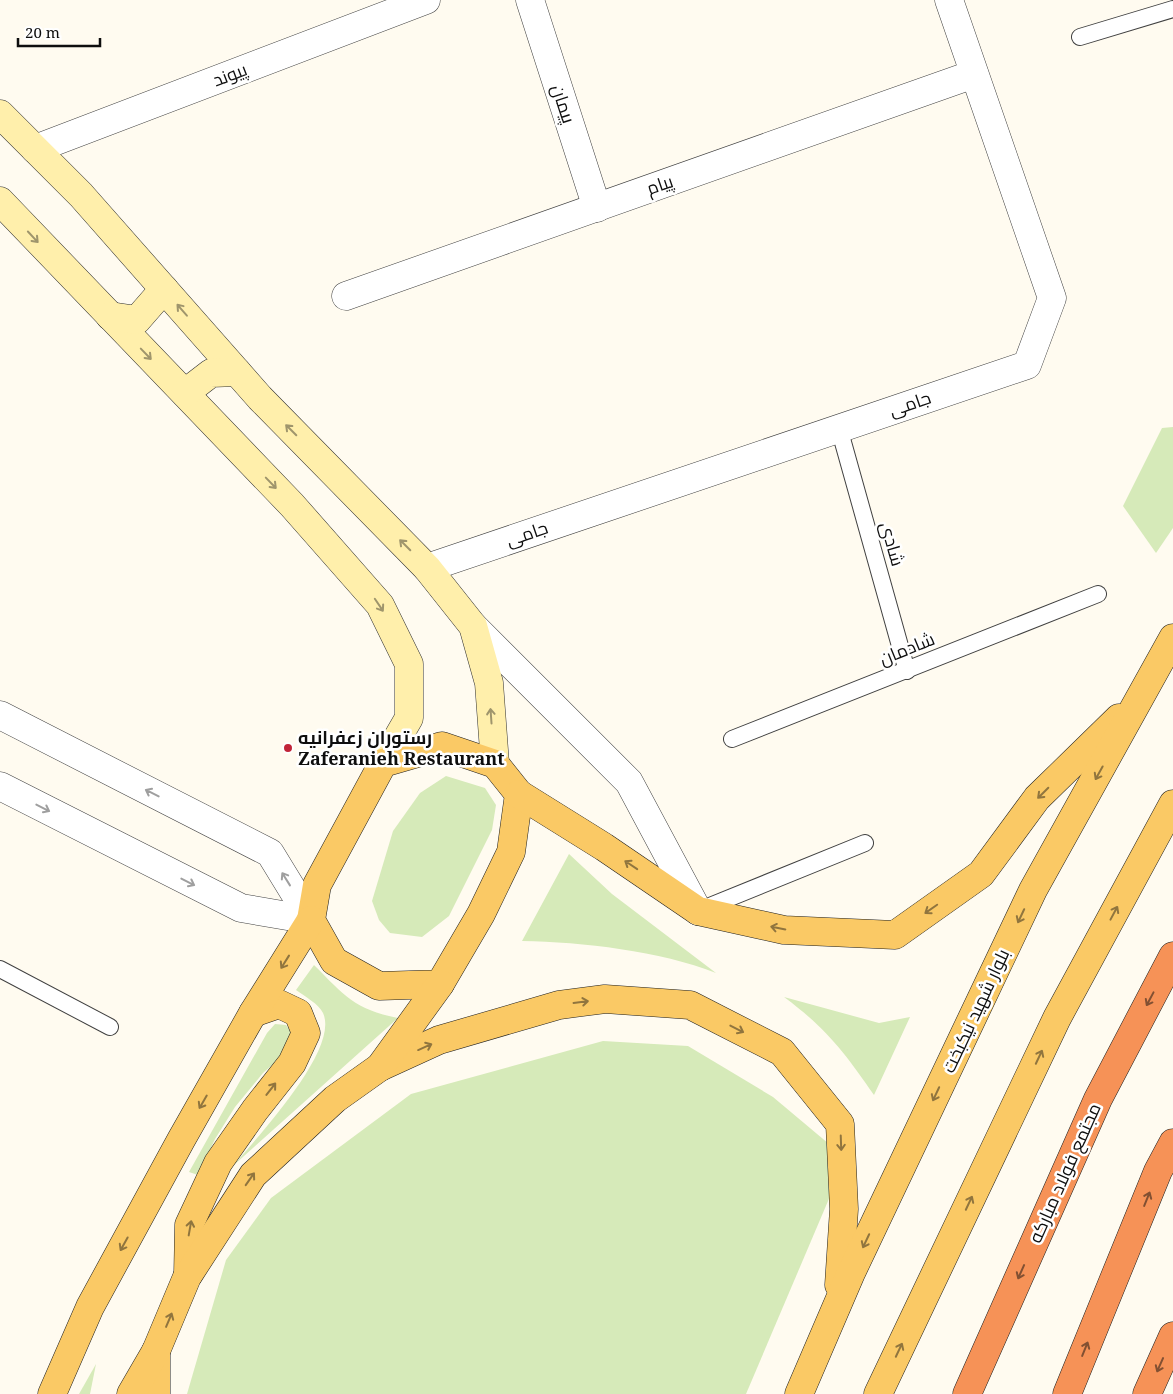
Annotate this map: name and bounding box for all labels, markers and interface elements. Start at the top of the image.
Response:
scale bar [18,15,100,47]
text: 20 m [25,22,60,42]
street label: پیوند [209,57,251,92]
street label: پیمان [545,81,582,127]
street label: پیام [643,168,677,201]
one-way arrow [27,231,39,244]
one-way arrow [176,303,187,316]
one-way arrow [140,347,152,360]
street label: جامی [886,385,934,421]
one-way arrow [285,423,297,436]
one-way arrow [265,477,277,489]
street label: جامی [503,515,551,551]
street label: شادی [875,519,911,569]
one-way arrow [399,539,411,552]
one-way arrow [373,598,384,612]
street label: شادمان [875,626,938,670]
one-way arrow [486,708,496,724]
place label: رستوران زعفرانیه Zaferanieh Restaurant [298,725,505,770]
marker: رستوران زعفرانیه Zaferanieh Restaurant [282,742,294,754]
one-way arrow [1093,765,1103,780]
one-way arrow [1036,787,1049,799]
one-way arrow [145,788,160,797]
one-way arrow [36,803,51,813]
one-way arrow [624,860,638,870]
one-way arrow [280,872,290,886]
one-way arrow [181,877,196,887]
one-way arrow [925,904,939,914]
one-way arrow [1109,905,1119,920]
one-way arrow [1016,908,1026,923]
one-way arrow [770,923,786,933]
street label: بلوار شهید نیکبخت [936,945,1014,1076]
one-way arrow [280,954,290,968]
one-way arrow [1145,991,1154,1006]
one-way arrow [572,997,588,1007]
one-way arrow [729,1025,744,1034]
one-way arrow [417,1042,432,1051]
one-way arrow [1034,1049,1044,1064]
one-way arrow [266,1083,277,1096]
one-way arrow [931,1086,941,1101]
one-way arrow [197,1094,207,1108]
street label: مجتمع فولاد مبارکه [1022,1099,1107,1247]
one-way arrow [836,1135,845,1151]
one-way arrow [245,1173,255,1187]
one-way arrow [1143,1191,1152,1207]
one-way arrow [965,1196,974,1211]
one-way arrow [186,1221,196,1237]
one-way arrow [861,1233,871,1248]
one-way arrow [119,1236,129,1251]
one-way arrow [1016,1264,1026,1279]
one-way arrow [165,1313,175,1328]
one-way arrow [1081,1342,1091,1357]
one-way arrow [895,1343,904,1358]
one-way arrow [1154,1357,1164,1372]

